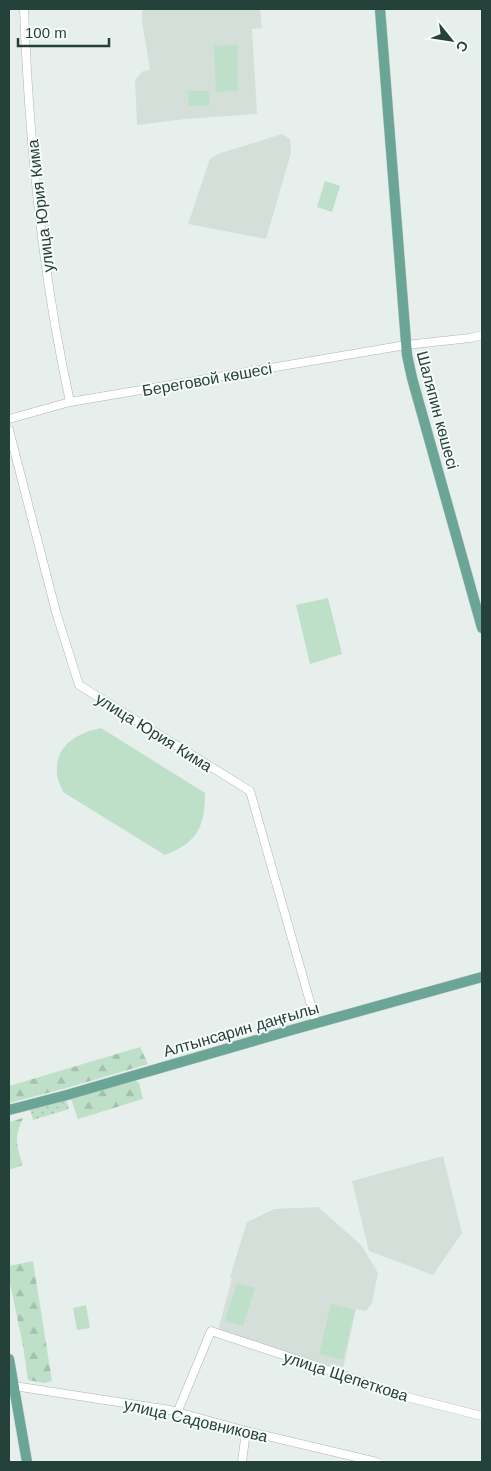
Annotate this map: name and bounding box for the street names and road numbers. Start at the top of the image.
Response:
street label: улица Юрия Кима [24,138,57,273]
street label: Шаляпин көшесі [414,349,461,471]
street label: Береговой көшесі [141,360,273,399]
street label: улица Юрия Кима [93,690,215,775]
street label: Алтынсарин даңғылы [161,999,321,1060]
street label: улица Щепеткова [281,1348,410,1405]
street label: улица Садовникова [122,1396,269,1445]

